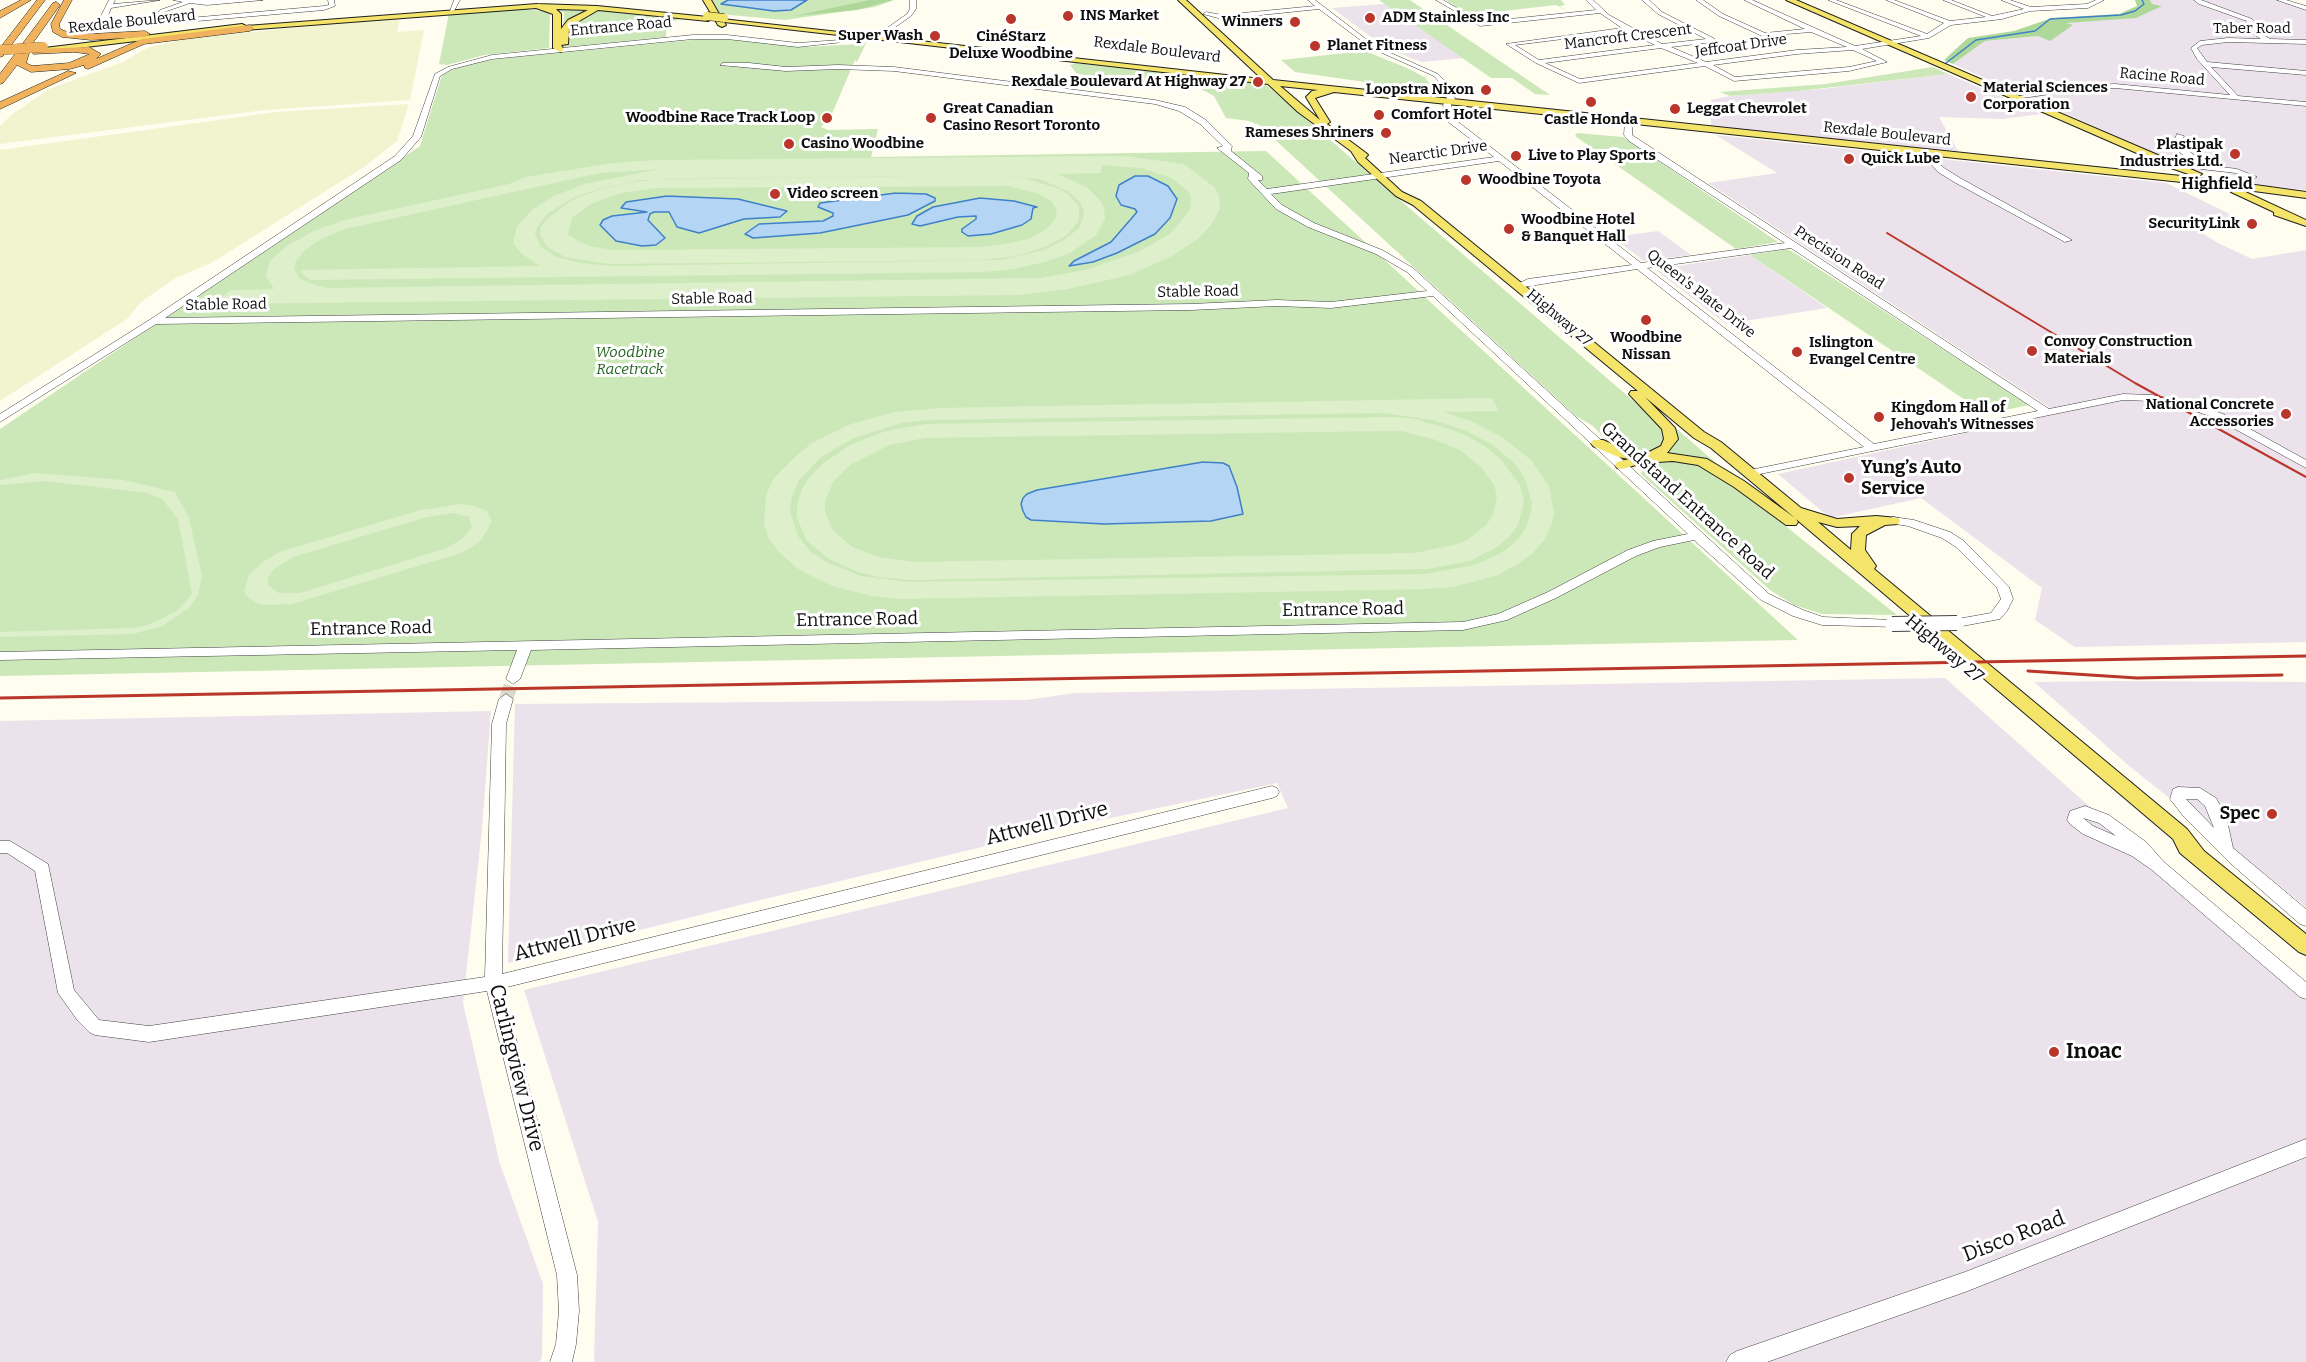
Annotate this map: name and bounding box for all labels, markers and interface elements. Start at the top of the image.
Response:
street label: Rexdale Boulevard [67,6,197,38]
place label: INS Market [1080,7,1159,25]
marker: INS Market [1061,9,1075,23]
place label: ADM Stainless Inc [1382,9,1510,27]
marker: ADM Stainless Inc [1363,11,1377,25]
marker: CinéStarz Deluxe Woodbine [1004,12,1018,26]
place label: Winners [1222,13,1283,31]
street label: Entrance Road [569,14,673,40]
marker: Winners [1288,15,1302,29]
street label: Mancroft Crescent [1563,20,1693,54]
street label: Taber Road [2213,20,2291,38]
place label: Super Wash [838,27,923,45]
place label: CinéStarz Deluxe Woodbine [949,28,1073,63]
marker: Super Wash [928,29,942,43]
street label: Jeffcoat Drive [1694,31,1788,61]
street label: Rexdale Boulevard [1092,33,1222,67]
place label: Planet Fitness [1327,37,1427,55]
marker: Planet Fitness [1308,39,1322,53]
street label: Racine Road [2118,64,2206,90]
place label: Rexdale Boulevard At Highway 27 [1011,73,1246,91]
marker: Rexdale Boulevard At Highway 27 [1251,75,1265,89]
place label: Material Sciences Corporation [1983,79,2108,114]
place label: Loopstra Nixon [1366,81,1474,99]
marker: Loopstra Nixon [1479,83,1493,97]
marker: Material Sciences Corporation [1964,90,1978,104]
marker: Castle Honda [1584,95,1598,109]
place label: Great Canadian Casino Resort Toronto [943,100,1100,135]
place label: Leggat Chevrolet [1687,100,1807,118]
marker: Leggat Chevrolet [1668,102,1682,116]
place label: Comfort Hotel [1391,106,1492,124]
marker: Comfort Hotel [1372,108,1386,122]
place label: Woodbine Race Track Loop [625,109,815,127]
marker: Woodbine Race Track Loop [820,111,834,125]
marker: Great Canadian Casino Resort Toronto [924,111,938,125]
place label: Castle Honda [1544,111,1638,129]
street label: Rexdale Boulevard [1822,118,1952,150]
place label: Rameses Shriners [1245,124,1374,142]
marker: Rameses Shriners [1379,126,1393,140]
place label: Casino Woodbine [801,135,924,153]
place label: Plastipak Industries Ltd. [2120,136,2223,171]
marker: Casino Woodbine [782,137,796,151]
street label: Nearctic Drive [1388,137,1488,169]
place label: Live to Play Sports [1528,147,1656,165]
marker: Plastipak Industries Ltd. [2228,147,2242,161]
marker: Live to Play Sports [1509,149,1523,163]
place label: Quick Lube [1861,150,1940,168]
marker: Quick Lube [1842,152,1856,166]
place label: Woodbine Toyota [1478,171,1601,189]
marker: Woodbine Toyota [1459,173,1473,187]
district label: Highfield [2181,175,2253,195]
place label: Video screen [787,185,878,203]
marker: Video screen [768,187,782,201]
place label: Woodbine Hotel & Banquet Hall [1521,211,1635,246]
place label: SecurityLink [2148,215,2240,233]
marker: SecurityLink [2245,217,2259,231]
marker: Woodbine Hotel & Banquet Hall [1502,222,1516,236]
street label: Precision Road [1791,222,1887,294]
street label: Queen's Plate Drive [1643,246,1759,342]
street label: Stable Road [1157,282,1239,302]
street label: Highway 27 [1523,286,1595,350]
street label: Stable Road [671,289,753,309]
street label: Stable Road [185,295,267,315]
marker: Woodbine Nissan [1639,313,1653,327]
place label: Woodbine Nissan [1610,329,1682,364]
place label: Convoy Construction Materials [2044,333,2192,368]
place label: Islington Evangel Centre [1809,334,1916,369]
park label: Woodbine Racetrack [595,344,665,379]
marker: Convoy Construction Materials [2025,344,2039,358]
marker: Islington Evangel Centre [1790,345,1804,359]
place label: National Concrete Accessories [2145,396,2274,431]
place label: Kingdom Hall of Jehovah's Witnesses [1891,399,2034,434]
marker: National Concrete Accessories [2279,407,2293,421]
marker: Kingdom Hall of Jehovah's Witnesses [1872,410,1886,424]
street label: Grandstand Entrance Road [1596,418,1778,584]
place label: Yung’s Auto Service [1861,457,1961,500]
marker: Yung’s Auto Service [1842,471,1856,485]
street label: Entrance Road [1282,598,1404,622]
street label: Entrance Road [796,608,918,632]
street label: Highway 27 [1901,610,1987,688]
street label: Entrance Road [310,617,432,641]
street label: Attwell Drive [983,797,1111,851]
place label: Spec [2219,803,2260,825]
marker: Spec [2265,807,2279,821]
street label: Attwell Drive [511,913,639,967]
street label: Carlingview Drive [483,982,549,1154]
place label: Inoac [2066,1039,2122,1065]
marker: Inoac [2047,1045,2061,1059]
street label: Disco Road [1960,1206,2068,1268]

